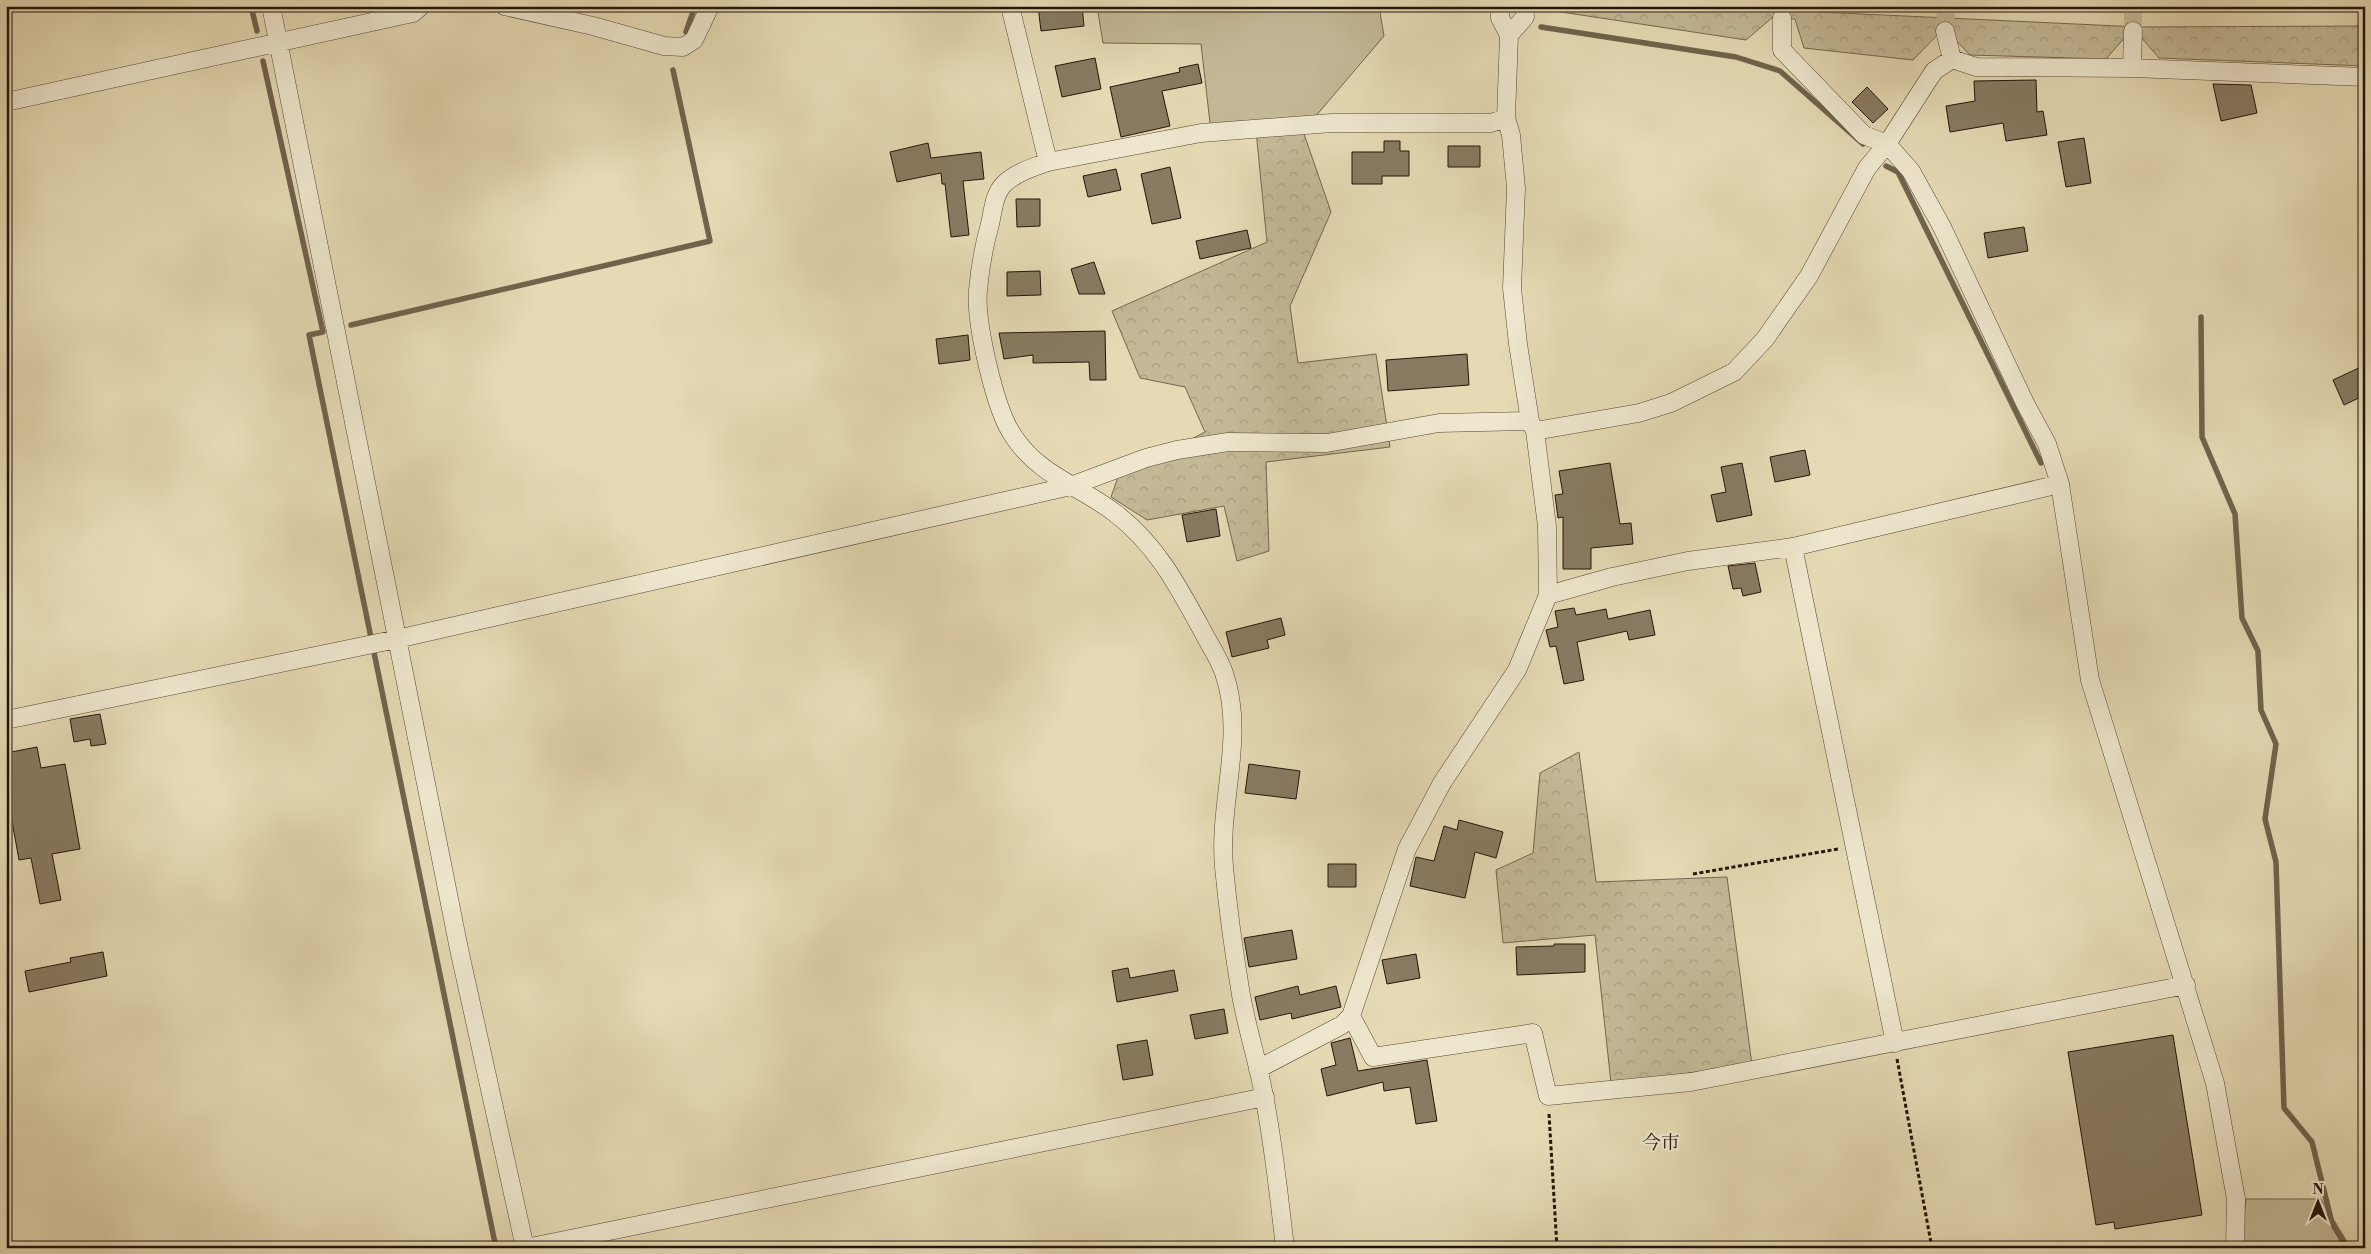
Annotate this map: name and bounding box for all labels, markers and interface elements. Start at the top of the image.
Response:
district label: 今市 [1642,1131,1680,1155]
north arrow [2294,1176,2344,1226]
text: N [2312,1181,2324,1199]

